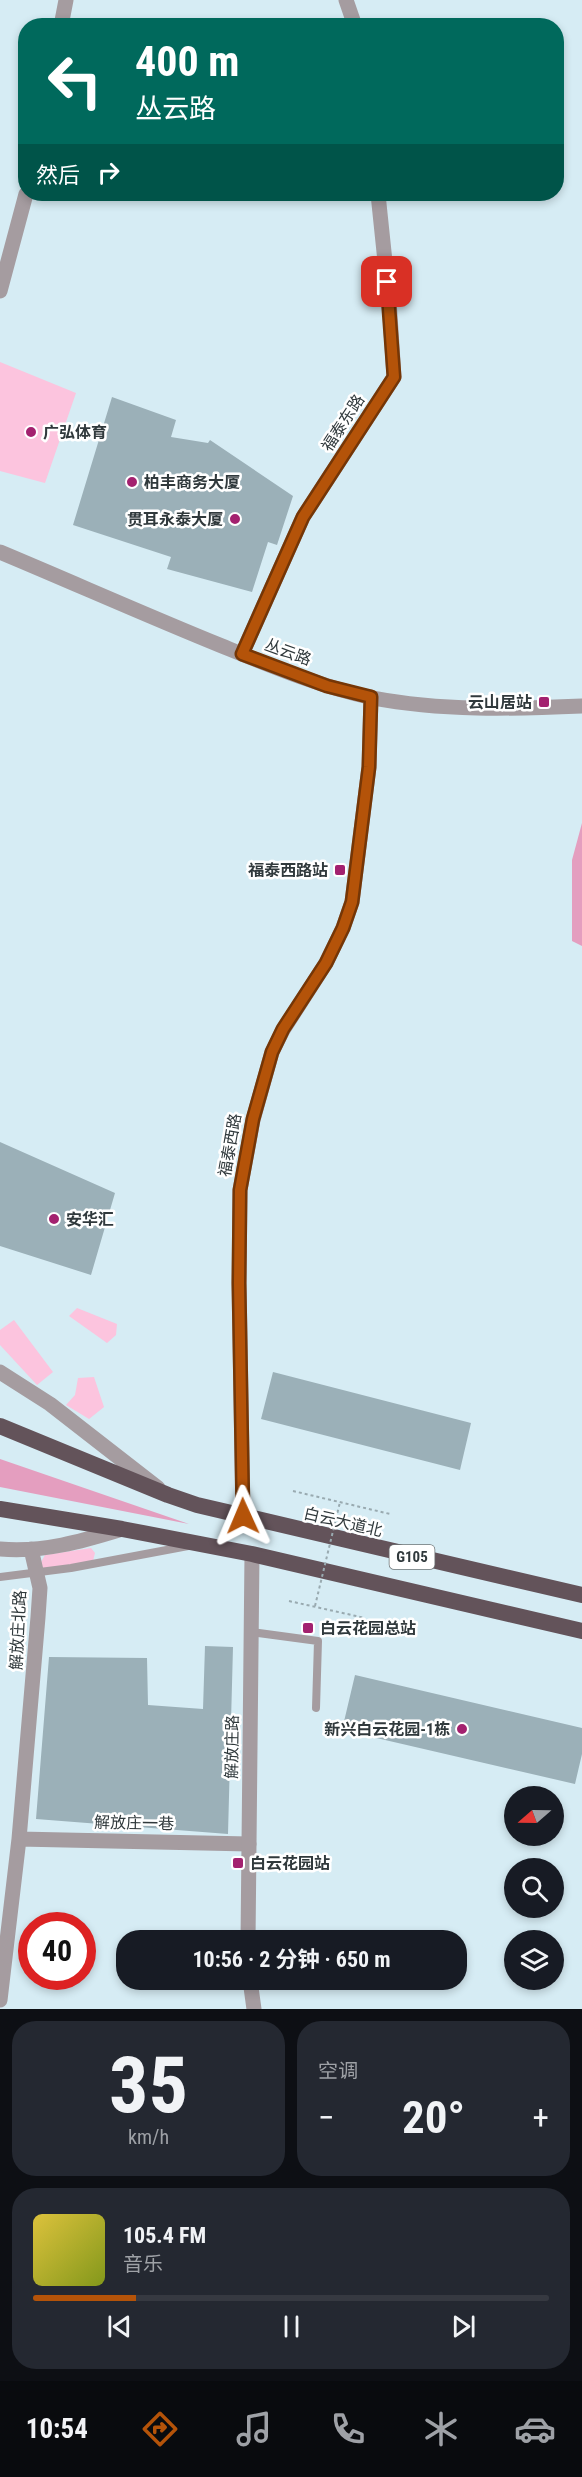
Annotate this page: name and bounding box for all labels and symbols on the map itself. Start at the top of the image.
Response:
pin [361,256,412,307]
street label: 福泰东路 [318,391,368,455]
place label: 广弘体育 [43,423,107,442]
marker: 广弘体育 [24,425,38,439]
place label: 柏丰商务大厦 [144,473,240,492]
marker: 柏丰商务大厦 [125,475,139,489]
place label: 贯耳永泰大厦 [127,510,223,529]
marker: 贯耳永泰大厦 [228,512,242,526]
street label: 丛云路 [262,635,314,669]
place label: 云山居站 [468,693,532,712]
marker: 云山居站 [537,695,551,709]
place label: 福泰西路站 [248,861,328,880]
marker: 福泰西路站 [333,863,347,877]
street label: 福泰西路 [215,1112,245,1178]
place label: 安华汇 [66,1210,114,1229]
marker: 安华汇 [47,1212,61,1226]
position arrow [211,1484,275,1548]
street label: 白云大道北 [302,1504,384,1540]
road number: G105 [390,1545,434,1569]
street label: 解放庄北路 [6,1590,30,1670]
place label: 白云花园总站 [320,1619,416,1638]
marker: 白云花园总站 [301,1621,315,1635]
street label: 解放庄路 [222,1715,242,1779]
place label: 新兴白云花园-1栋 [324,1720,450,1739]
marker: 新兴白云花园-1栋 [455,1722,469,1736]
north arrow [504,1786,564,1846]
street label: 解放庄一巷 [94,1813,174,1833]
place label: 白云花园站 [250,1854,330,1873]
marker: 白云花园站 [231,1856,245,1870]
speed limit sign: 40 [18,1912,96,1990]

